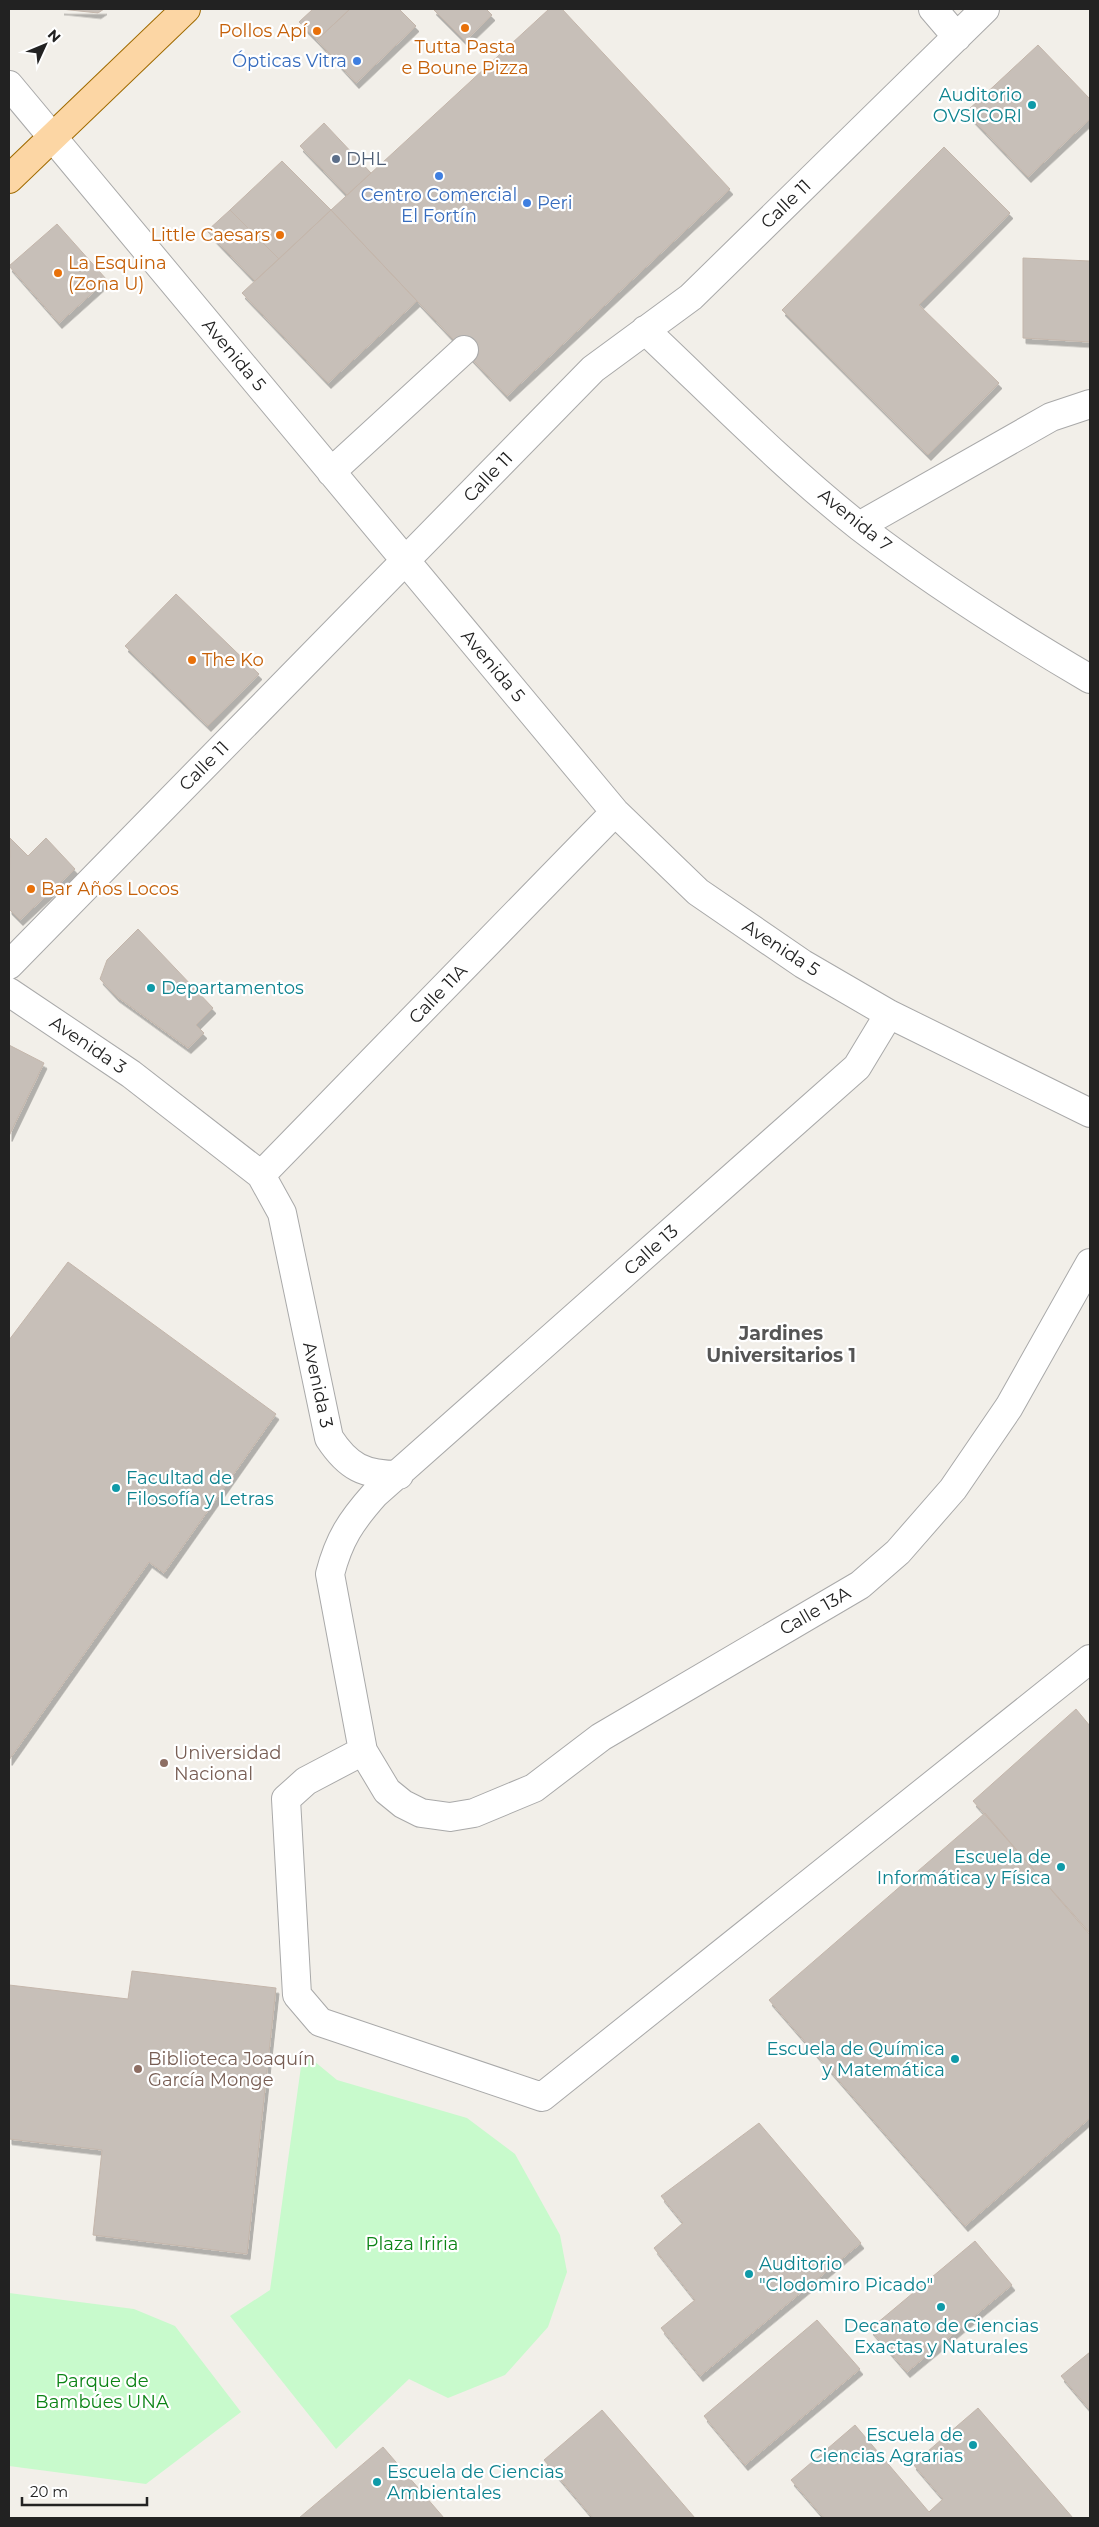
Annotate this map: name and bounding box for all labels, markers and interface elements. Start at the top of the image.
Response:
north arrow [20,20,70,70]
place label: Pollos Apí [219,20,308,42]
marker: Tutta Pasta e Boune Pizza [459,22,471,34]
marker: Pollos Apí [311,25,323,37]
text: N [44,26,65,46]
place label: Tutta Pasta e Boune Pizza [401,36,529,79]
place label: Ópticas Vitra [232,50,347,72]
marker: Ópticas Vitra [351,55,363,67]
place label: Auditorio OVSICORI [933,84,1022,127]
marker: Auditorio OVSICORI [1026,99,1038,111]
place label: DHL [346,148,387,170]
marker: DHL [330,153,342,165]
marker: Centro Comercial El Fortín [433,170,445,182]
street label: Calle 11 [756,175,816,233]
place label: Centro Comercial El Fortín [361,184,517,227]
place label: Peri [537,192,573,214]
marker: Peri [521,197,533,209]
place label: Little Caesars [150,224,270,246]
marker: Little Caesars [274,229,286,241]
place label: La Esquina (Zona U) [68,252,167,295]
marker: La Esquina (Zona U) [52,267,64,279]
street label: Avenida 5 [197,314,271,396]
street label: Calle 11 [459,447,517,507]
street label: Avenida 7 [814,484,896,556]
street label: Avenida 5 [456,625,530,707]
place label: The Ko [202,649,264,671]
marker: The Ko [186,654,198,666]
street label: Calle 11 [174,736,234,796]
place label: Bar Años Locos [41,878,179,900]
marker: Bar Años Locos [25,883,37,895]
street label: Avenida 5 [738,915,824,981]
street label: Calle 11A [404,960,472,1028]
place label: Departamentos [161,977,304,999]
marker: Departamentos [145,982,157,994]
street label: Avenida 3 [46,1011,130,1079]
street label: Calle 13 [619,1220,683,1280]
district label: Jardines Universitarios 1 [706,1322,856,1367]
street label: Avenida 3 [298,1340,338,1430]
place label: Facultad de Filosofía y Letras [126,1467,274,1510]
marker: Facultad de Filosofía y Letras [110,1482,122,1494]
street label: Calle 13A [776,1582,854,1640]
place label: Universidad Nacional [174,1742,281,1785]
marker: Universidad Nacional [158,1757,170,1769]
place label: Escuela de Informática y Física [877,1846,1051,1889]
marker: Escuela de Informática y Física [1055,1861,1067,1873]
place label: Escuela de Química y Matemática [767,2038,945,2081]
place label: Biblioteca Joaquín García Monge [148,2048,315,2091]
marker: Escuela de Química y Matemática [949,2053,961,2065]
marker: Biblioteca Joaquín García Monge [132,2063,144,2075]
park label: Plaza Iriria [366,2233,458,2255]
place label: Auditorio "Clodomiro Picado" [759,2253,933,2296]
marker: Auditorio "Clodomiro Picado" [743,2268,755,2280]
marker: Decanato de Ciencias Exactas y Naturales [935,2301,947,2313]
place label: Decanato de Ciencias Exactas y Naturales [844,2315,1039,2358]
park label: Parque de Bambúes UNA [35,2370,169,2413]
place label: Escuela de Ciencias Agrarias [810,2424,963,2467]
marker: Escuela de Ciencias Agrarias [967,2439,979,2451]
place label: Escuela de Ciencias Ambientales [387,2461,564,2504]
scale bar [22,2474,148,2506]
marker: Escuela de Ciencias Ambientales [371,2476,383,2488]
text: 20 m [30,2482,68,2501]

